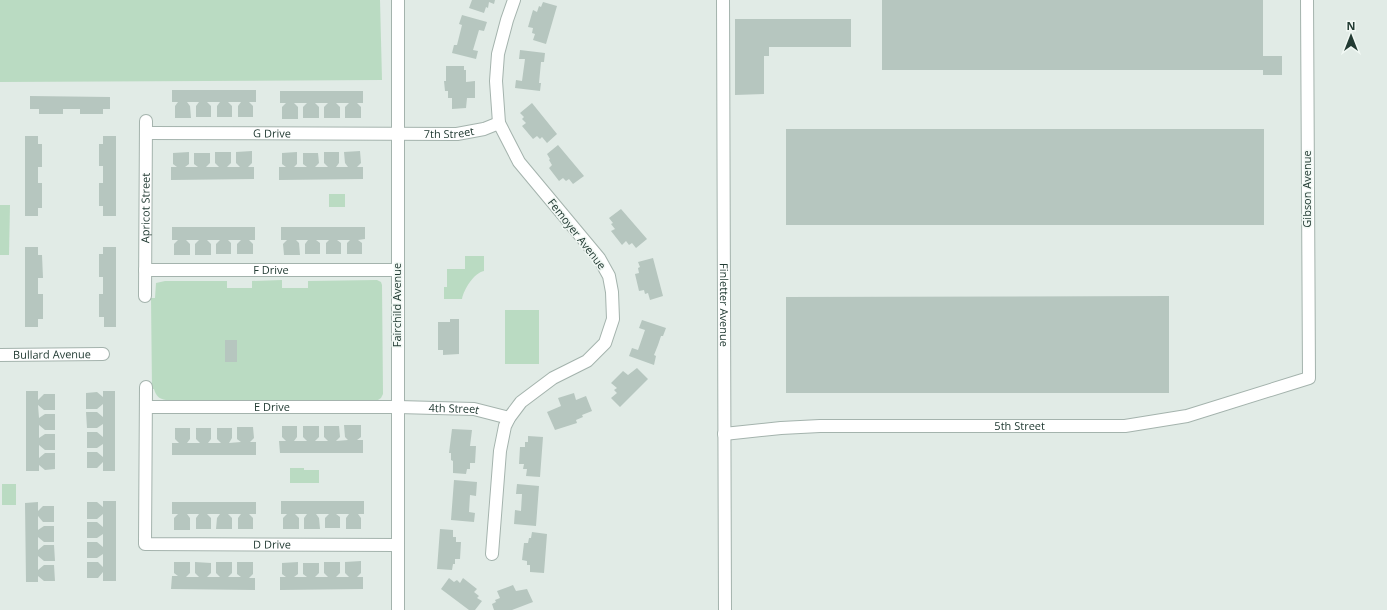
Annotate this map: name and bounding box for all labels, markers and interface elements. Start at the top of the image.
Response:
north arrow [1331,16,1371,56]
text: N [1347,18,1355,33]
street label: 7th Street [424,123,475,141]
street label: G Drive [253,125,291,140]
street label: Gibson Avenue [1299,150,1314,228]
street label: Apricot Street [137,173,153,243]
street label: Femoyer Avenue [545,195,610,272]
street label: F Drive [253,262,289,277]
street label: Fairchild Avenue [389,263,404,347]
street label: Finletter Avenue [717,263,732,347]
street label: Bullard Avenue [13,346,91,362]
street label: E Drive [254,399,290,414]
street label: 4th Street [429,400,481,417]
street label: 5th Street [994,418,1045,433]
street label: D Drive [253,536,291,552]

